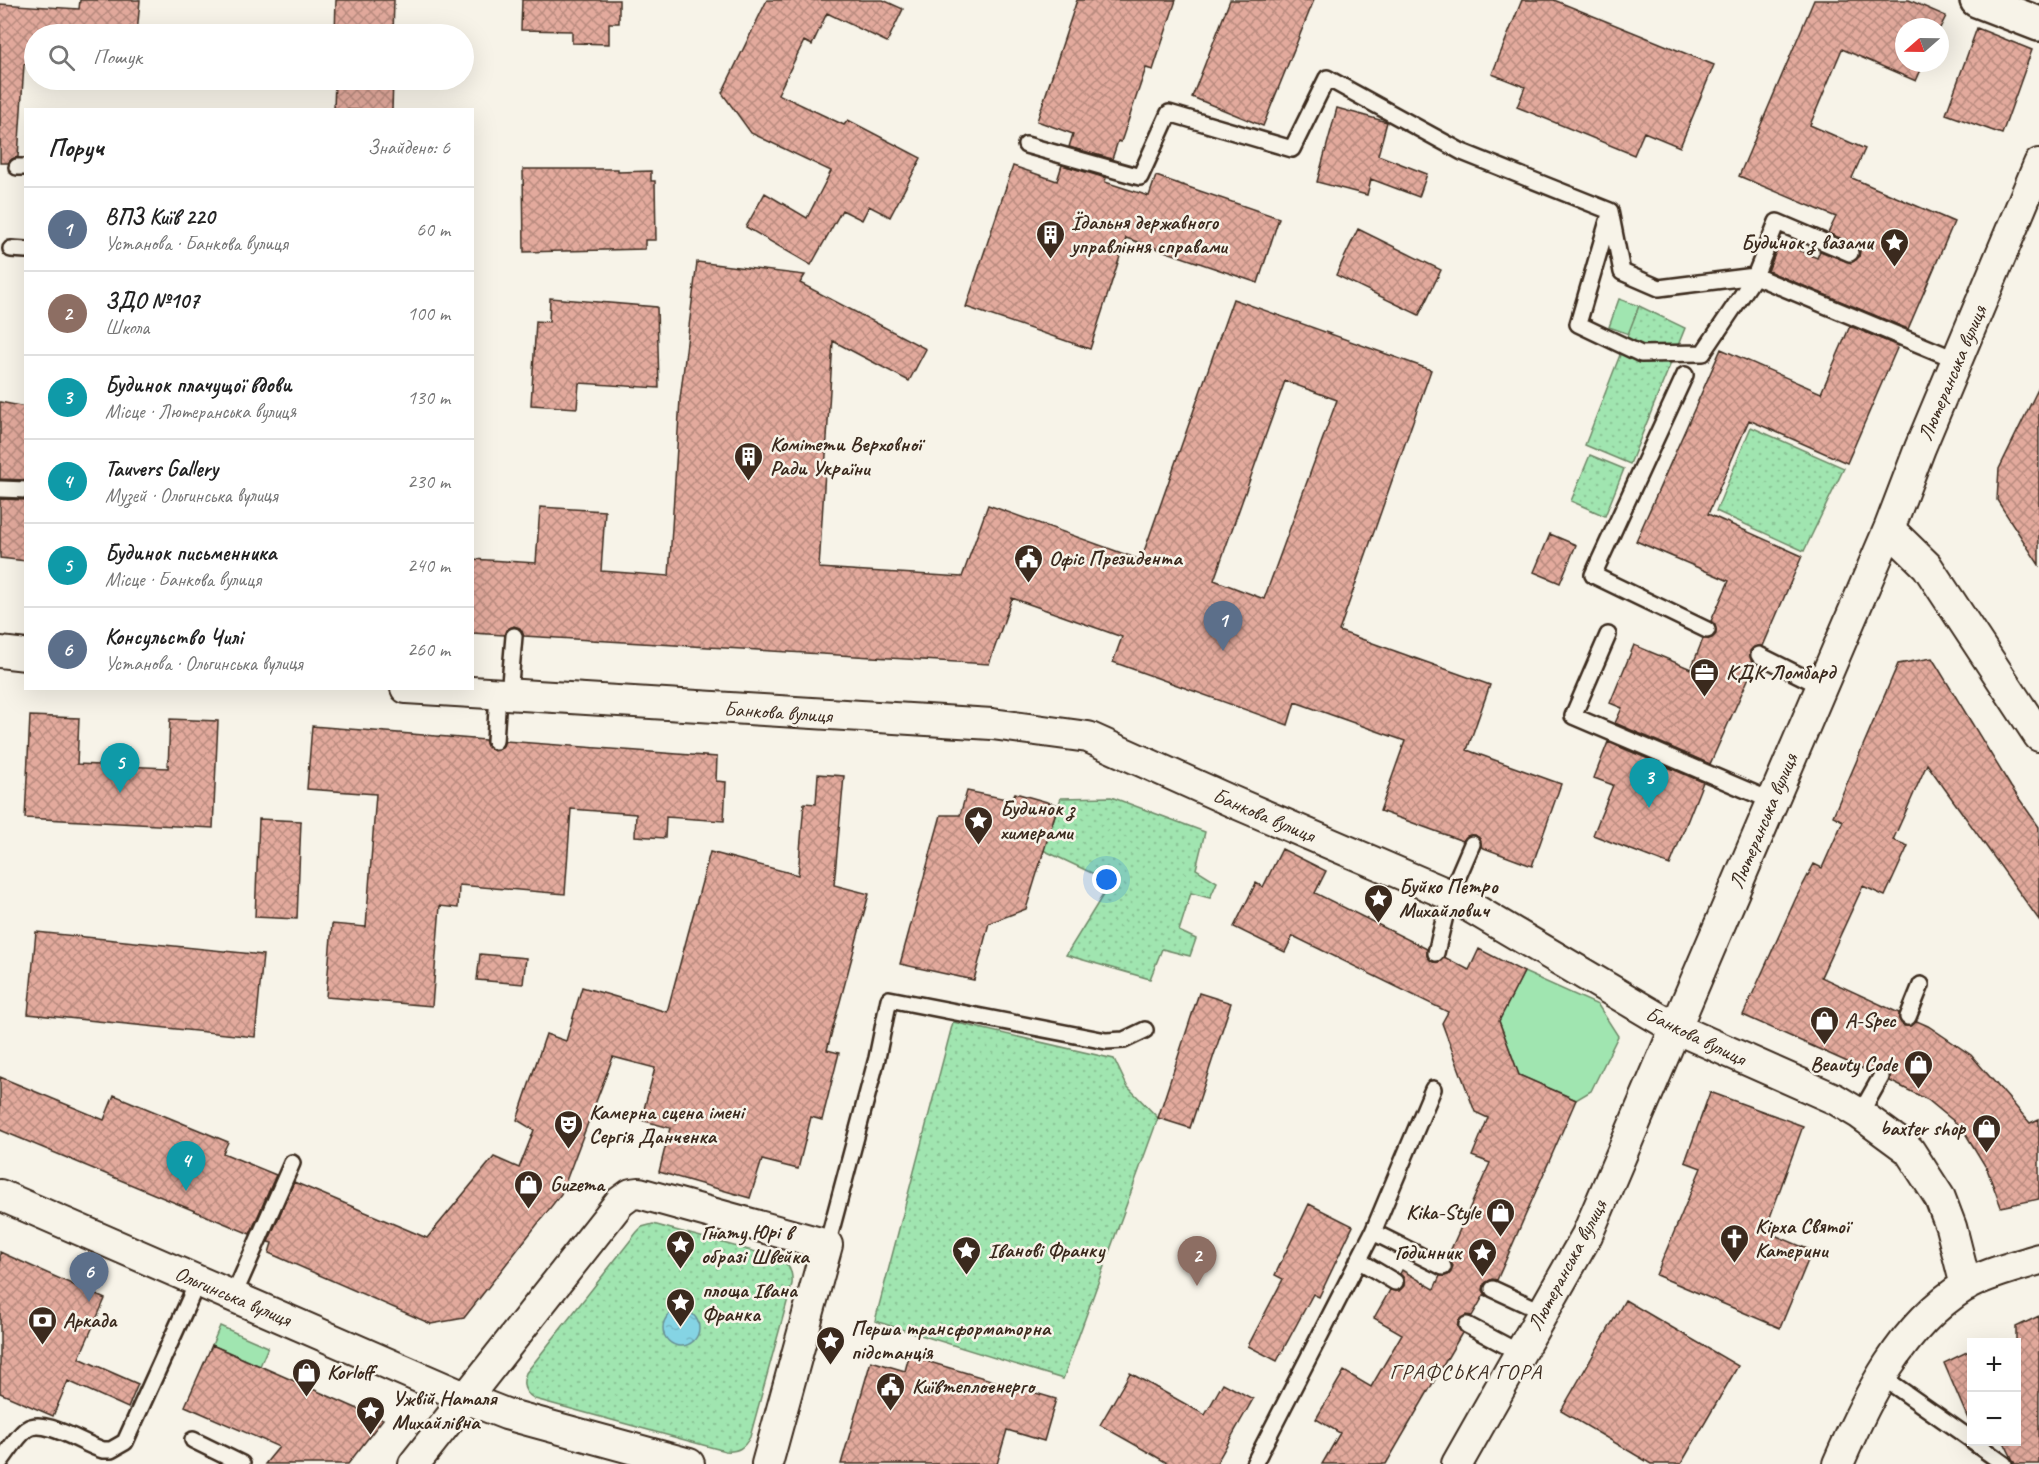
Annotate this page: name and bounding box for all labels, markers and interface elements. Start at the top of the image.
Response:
north arrow [1895,18,1949,72]
search box [24,24,474,90]
icon: search [45,41,78,74]
text: Пошук [93,43,142,71]
text: Поруч [48,131,104,164]
text: Знайдено: 6 [368,135,450,160]
text: ВПЗ Київ 220 [105,203,215,231]
place label: Їдальня державного управління справами [1069,209,1229,259]
text: 1 [63,217,72,242]
text: 60 m [416,217,450,242]
building icon: Їдальня державного управління справами [1034,218,1066,260]
place icon: Будинок з вазами [1878,226,1910,268]
place label: Будинок з вазами [1741,229,1875,256]
text: Установа · Банкова вулиця [105,231,288,256]
text: ЗДО №107 [105,287,199,315]
street label: Лютеранська вулиця [1912,300,1993,445]
text: 2 [63,301,72,326]
text: 100 m [407,301,450,326]
text: Школа [105,315,149,340]
text: Будинок плачущої вдови [105,371,292,399]
text: 3 [63,385,72,410]
text: 130 m [407,385,450,410]
text: Місце · Лютеранська вулиця [105,399,296,424]
place label: Комітети Верховної Ради України [770,431,926,481]
building icon: Комітети Верховної Ради України [733,440,765,482]
text: Tauvers Gallery [105,455,218,483]
text: 4 [63,469,72,494]
text: 230 m [407,469,450,494]
text: Музей · Ольгинська вулиця [105,483,277,508]
text: Будинок письменника [105,539,276,567]
public building icon: Офіс Президента [1012,542,1044,584]
place label: Офіс Президента [1049,545,1183,571]
text: 5 [63,553,72,578]
text: 240 m [407,553,450,578]
text: Місце · Банкова вулиця [105,567,261,592]
pin: 1 [1204,602,1242,651]
text: Консульство Чилі [105,623,243,651]
text: 6 [63,637,72,662]
text: 260 m [407,637,450,662]
text: Установа · Ольгинська вулиця [105,651,303,676]
office icon: КДК Ломбард [1689,656,1721,698]
place label: КДК Ломбард [1726,659,1837,685]
street label: Банкова вулиця [723,695,835,729]
pin: 5 [100,744,140,793]
street label: Лютеранська вулиця [1723,748,1804,893]
pin: 3 [1630,758,1668,808]
street label: Банкова вулиця [1209,782,1321,849]
place label: Будинок з химерами [1000,795,1077,845]
place icon: Будинок з химерами [963,804,995,846]
your location [1092,865,1121,894]
place label: Буйко Петро Михайлович [1399,873,1499,923]
place icon: Буйко Петро Михайлович [1362,882,1394,924]
street label: Банкова вулиця [1642,1001,1752,1072]
shop icon: A-Spec [1808,1004,1840,1046]
place label: A-Spec [1845,1007,1897,1033]
shop icon: Beauty Code [1902,1048,1934,1090]
place label: Beauty Code [1810,1051,1899,1078]
place label: Камерна сцена імені Сергія Данченка [589,1099,747,1149]
theatre icon: Камерна сцена імені Сергія Данченка [552,1108,584,1150]
shop icon: baxter shop [1970,1112,2002,1154]
place label: baxter shop [1880,1115,1967,1141]
pin: 4 [166,1142,206,1191]
shop icon: Guzema [513,1168,545,1210]
place label: Guzema [550,1171,606,1197]
street label: Лютеранська вулиця [1522,1194,1613,1335]
shop icon: Kika-Style [1485,1196,1517,1238]
place label: Kika-Style [1406,1199,1482,1226]
place label: Кірха Святої Катерини [1755,1213,1854,1263]
place label: Гнату Юрі в образі Швейка [701,1219,810,1269]
church icon: Кірха Святої Катерини [1718,1222,1750,1264]
place icon: Гнату Юрі в образі Швейка [664,1228,696,1270]
place icon: Іванові Франку [951,1234,983,1276]
pin: 2 [1178,1236,1216,1286]
place icon: Годинник [1466,1236,1498,1278]
place label: Іванові Франку [988,1237,1106,1264]
place label: Годинник [1395,1239,1464,1265]
pin: 6 [70,1252,109,1302]
street label: Ольгинська вулиця [171,1260,296,1333]
place label: площа Івана Франка [702,1277,799,1327]
place icon: площа Івана Франка [665,1286,697,1328]
bank icon: Аркада [26,1304,58,1346]
place label: Аркада [63,1307,118,1333]
place label: Перша трансформаторна підстанція [851,1315,1052,1365]
place icon: Перша трансформаторна підстанція [814,1324,846,1366]
map controls [1967,1338,2021,1446]
button: + [1967,1338,2021,1392]
shop icon: Korloff [290,1356,322,1398]
district label: ГРАФСЬКА ГОРА [1390,1358,1542,1386]
place label: Korloff [327,1359,378,1385]
public building icon: Київтеплоенерго [875,1370,907,1412]
place label: Київтеплоенерго [912,1373,1037,1399]
place label: Ужвій Наталя Михайлівна [392,1385,499,1435]
button: − [1967,1392,2021,1446]
place icon: Ужвій Наталя Михайлівна [355,1394,387,1436]

